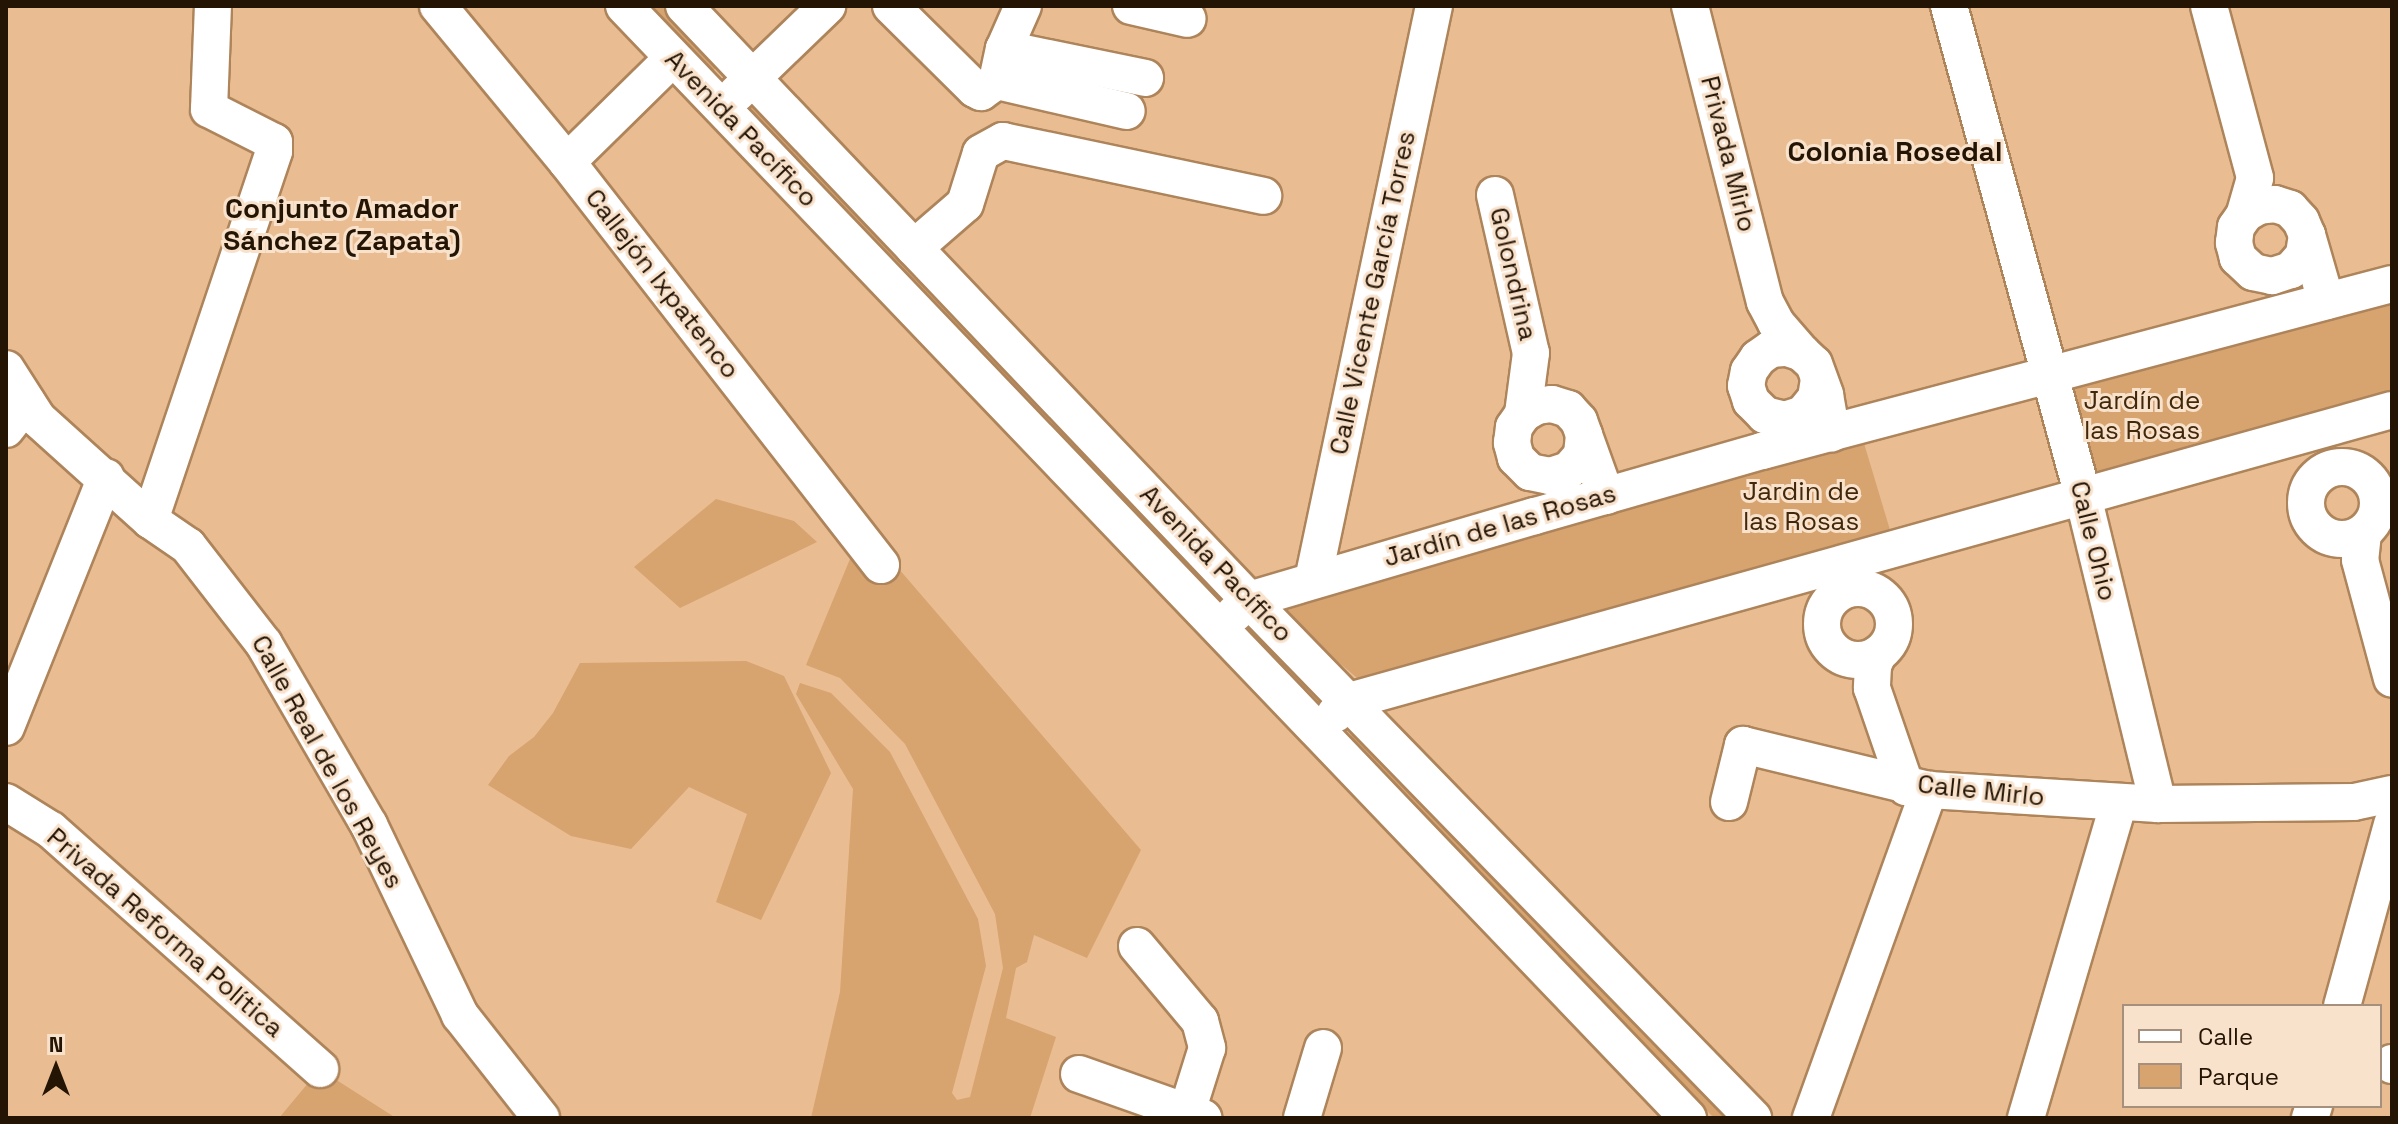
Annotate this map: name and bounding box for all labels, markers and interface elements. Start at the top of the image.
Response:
street label: Avenida Pacífico [658,44,824,214]
street label: Privada Mirlo [1694,73,1762,235]
street label: Calle Vicente García Torres [1323,128,1423,458]
district label: Colonia Rosedal [1788,134,2002,168]
street label: Callejón Ixpatenco [578,183,746,385]
district label: Conjunto Amador Sánchez (Zapata) [223,191,461,257]
street label: Golondrina [1483,205,1543,343]
park label: Jardín de las Rosas [2084,385,2200,446]
park label: Jardin de las Rosas [1743,476,1859,538]
street label: Jardín de las Rosas [1380,478,1620,574]
street label: Calle Ohio [2063,478,2123,604]
street label: Avenida Pacífico [1133,479,1299,649]
street label: Calle Real de los Reyes [244,630,410,894]
street label: Calle Mirlo [1916,769,2046,813]
street label: Privada Reforma Política [40,822,290,1044]
legend [2122,1004,2382,1108]
text: Calle [2198,1021,2253,1052]
north arrow [16,1028,96,1108]
text: N [49,1030,63,1058]
text: Parque [2198,1061,2279,1092]

